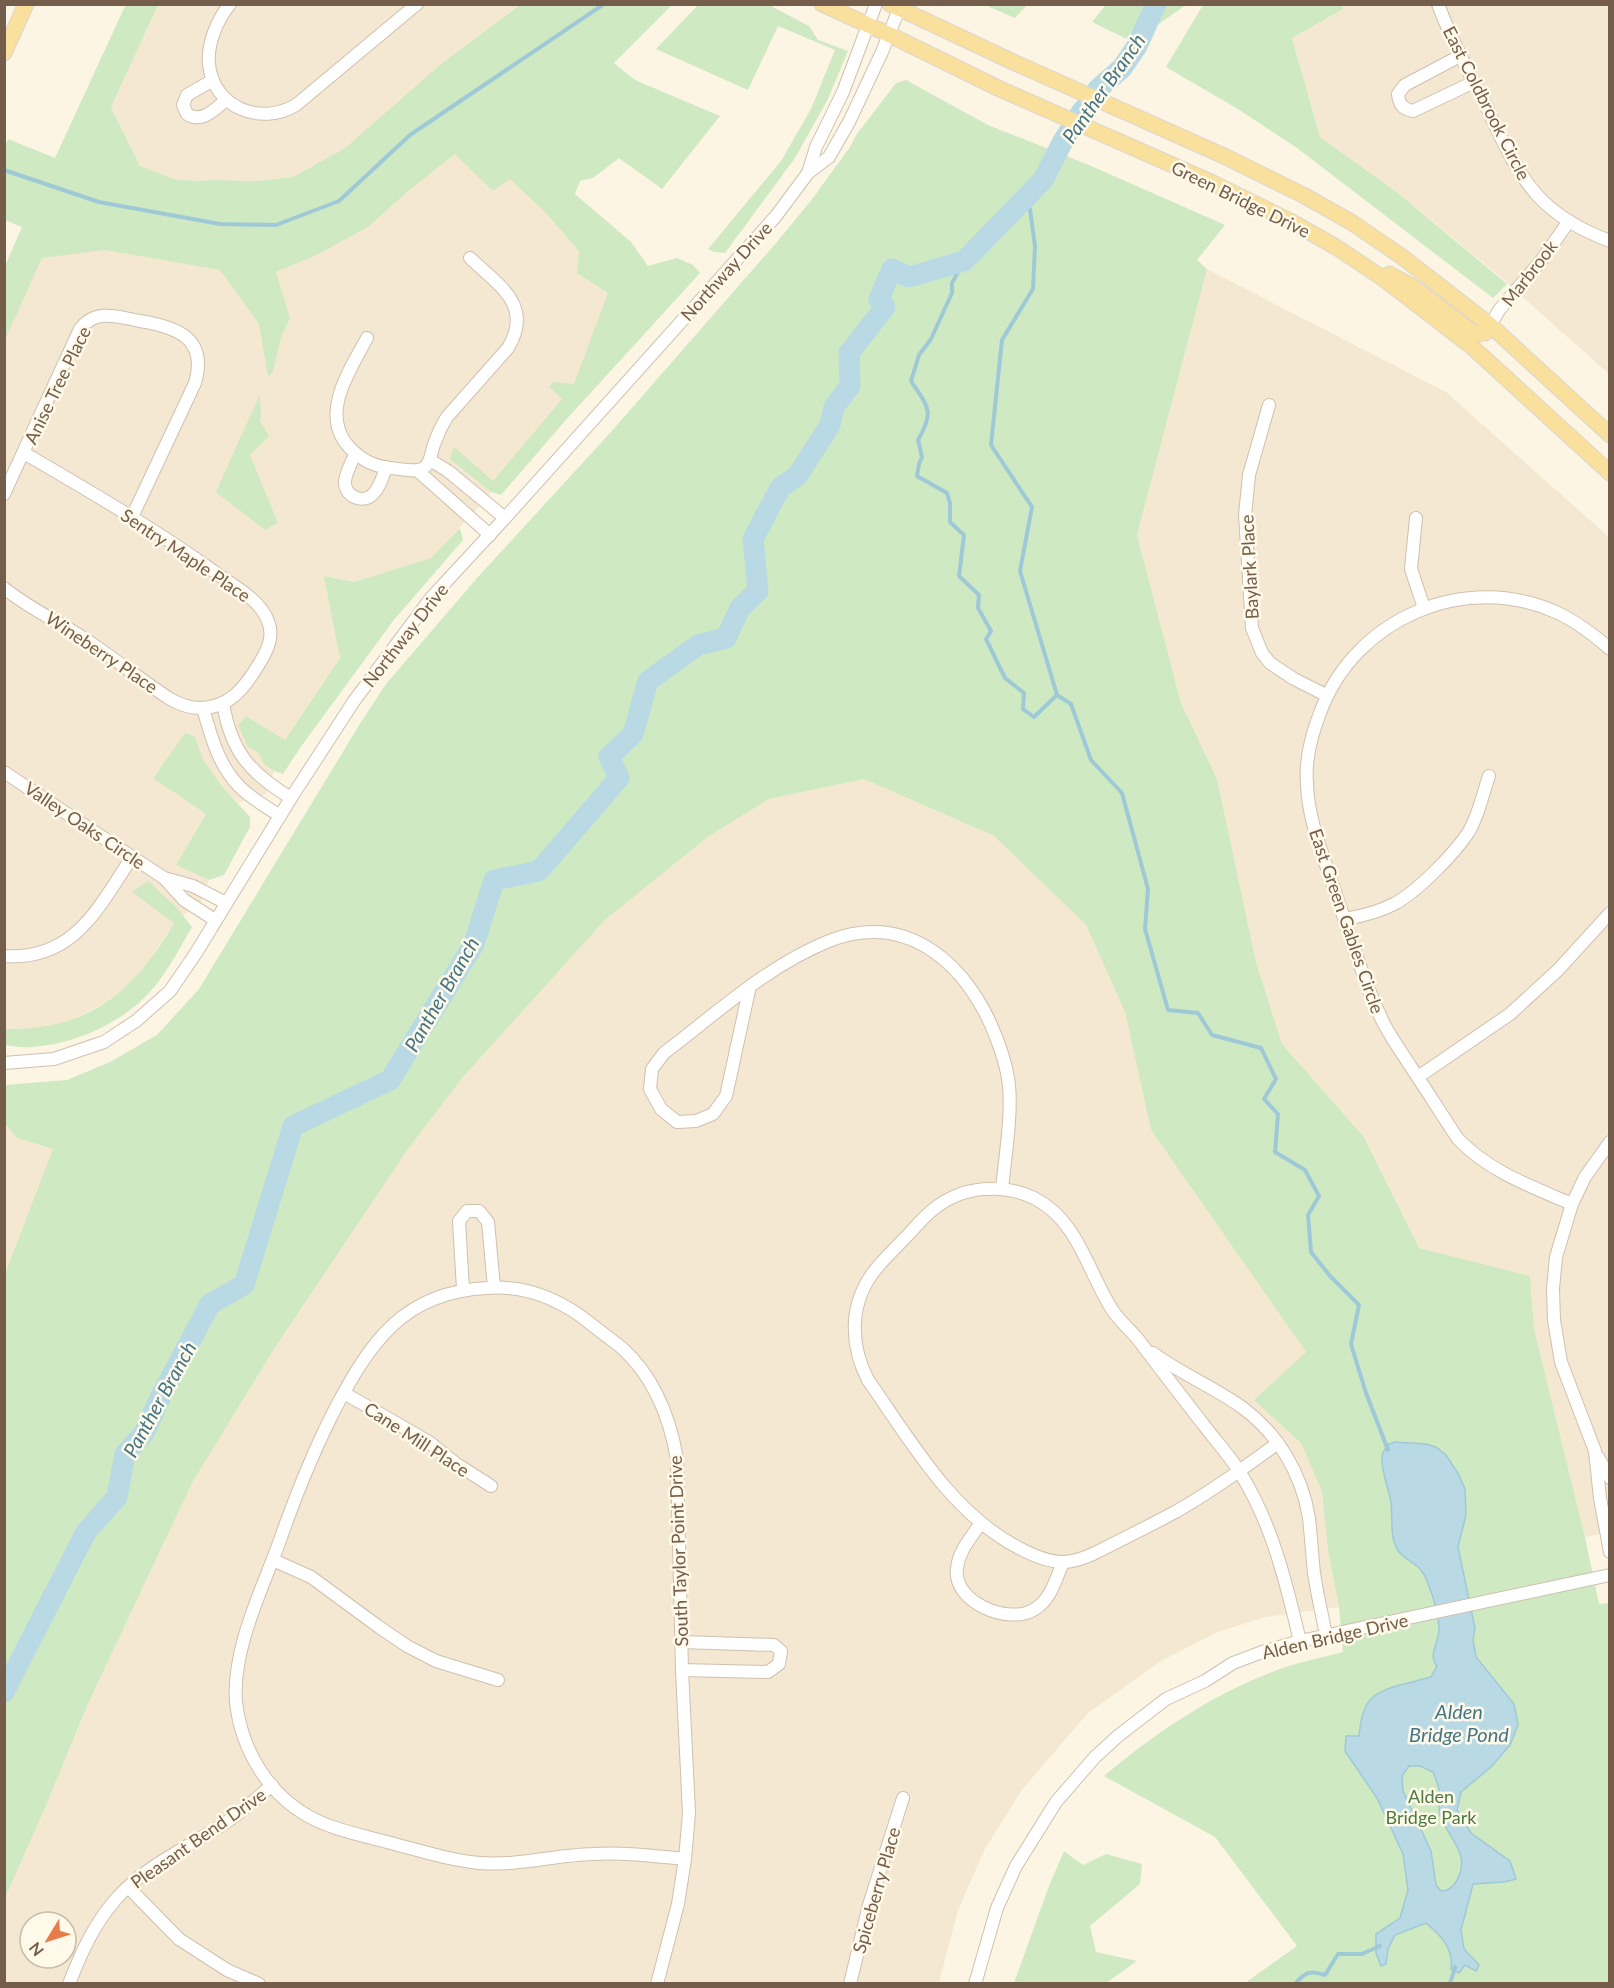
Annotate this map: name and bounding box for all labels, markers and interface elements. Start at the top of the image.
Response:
street label: East Coldbrook Circle [1439,22,1535,184]
water label: Panther Branch [1056,29,1150,147]
street label: Green Bridge Drive [1168,156,1314,242]
street label: Northway Drive [676,217,776,325]
street label: Marbrook [1496,235,1562,310]
street label: Anise Tree Place [19,323,95,447]
street label: Sentry Maple Place [117,504,255,606]
street label: Baylark Place [1235,514,1263,620]
street label: Northway Drive [358,579,452,691]
street label: Wineberry Place [42,606,162,698]
street label: Valley Oaks Circle [21,777,149,873]
street label: East Green Gables Circle [1305,826,1389,1016]
water label: Panther Branch [399,932,483,1056]
water label: Panther Branch [117,1337,201,1461]
street label: Cane Mill Place [360,1397,474,1481]
street label: South Taylor Point Drive [664,1455,692,1647]
street label: Alden Bridge Drive [1260,1608,1410,1664]
water label: Alden Bridge Pond [1409,1699,1509,1746]
street label: Pleasant Bend Drive [126,1783,270,1893]
park label: Alden Bridge Park [1386,1785,1477,1828]
street label: Spiceberry Place [848,1825,904,1955]
north arrow [18,1910,78,1970]
text: N [25,1939,47,1960]

